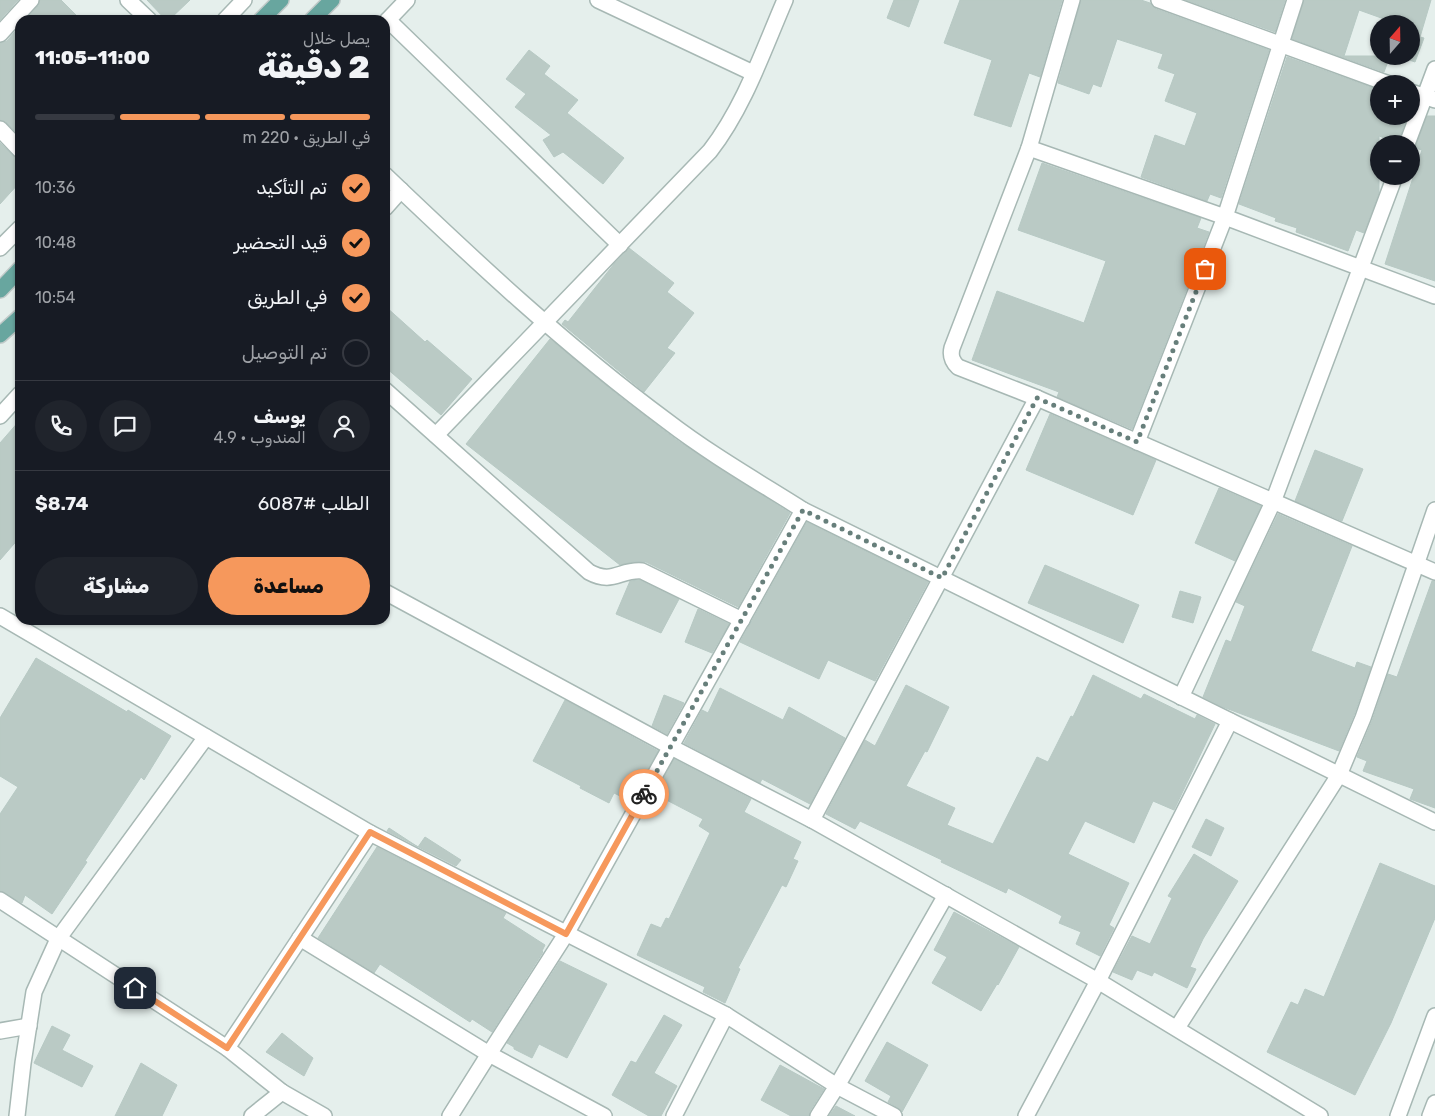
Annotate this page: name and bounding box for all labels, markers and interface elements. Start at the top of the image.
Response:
north arrow [1370,15,1420,65]
map controls [1370,15,1420,185]
text: يصل خلال [303,29,370,48]
text: 11:00–11:05 [35,46,150,69]
text: 2 دقيقة [258,48,370,86]
button: + [1370,75,1420,125]
text: في الطريق · 220 m [243,128,370,147]
button: − [1370,135,1420,185]
icon: check [342,174,370,202]
text: تم التأكيد [256,176,327,199]
text: 10:36 [35,178,75,197]
icon: check [342,229,370,257]
text: قيد التحضير [234,231,327,254]
text: 10:48 [35,233,76,252]
pin [1184,248,1226,290]
icon: bag [1191,255,1219,283]
icon: check [342,284,370,312]
text: في الطريق [247,286,327,309]
text: 10:54 [35,288,76,307]
text: تم التوصيل [242,341,327,364]
button: phone [35,400,87,452]
button: chat [99,400,151,452]
button: person [318,400,370,452]
text: يوسف [253,405,306,428]
text: المندوب · 4.9 [213,428,306,447]
text: $8.74 [35,492,89,515]
text: الطلب #6087 [258,492,370,515]
button: مشاركة [35,557,198,615]
button: مساعدة [208,557,370,615]
courier [619,769,669,819]
icon: bike [630,780,658,808]
pin [114,967,156,1009]
icon: home [121,974,149,1002]

